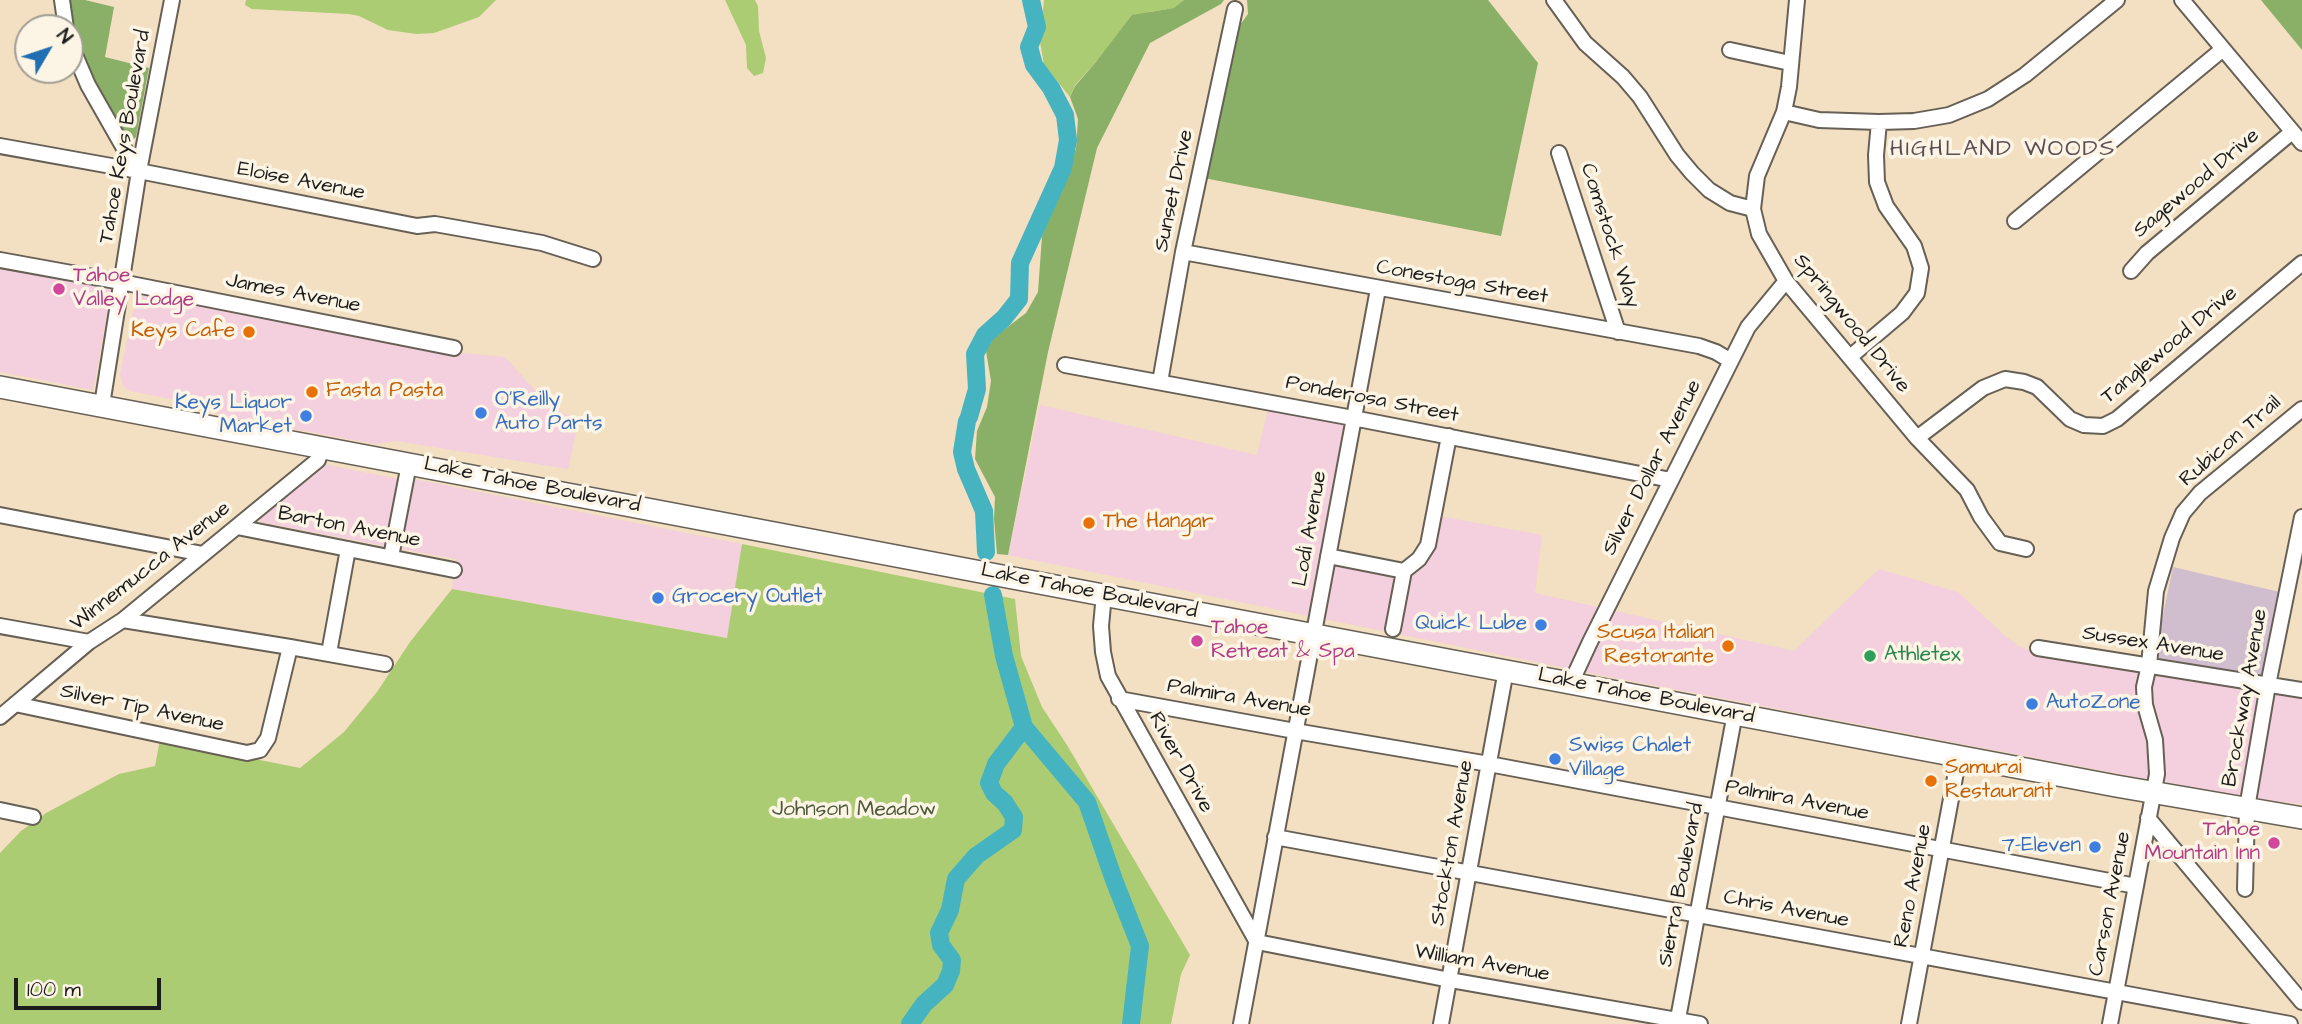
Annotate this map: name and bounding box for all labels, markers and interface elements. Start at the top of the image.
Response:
north arrow [14,14,84,84]
text: N [50,24,78,50]
street label: Tahoe Keys Boulevard [95,28,157,246]
street label: Sagewood Drive [2129,124,2265,244]
street label: Sunset Drive [1150,128,1200,254]
district label: HIGHLAND WOODS [1891,136,2115,164]
street label: Eloise Avenue [235,157,367,207]
street label: Comstock Way [1574,161,1644,311]
street label: Springwood Drive [1787,249,1915,399]
street label: Conestoga Street [1374,255,1550,311]
place label: Tahoe Valley Lodge [73,264,194,314]
street label: James Avenue [224,269,362,319]
marker: Tahoe Valley Lodge [51,281,67,297]
street label: Tanglewood Drive [2097,282,2243,410]
place label: Keys Cafe [131,319,235,345]
marker: Keys Cafe [241,324,257,340]
street label: Ponderosa Street [1283,371,1461,429]
street label: Silver Dollar Avenue [1598,376,1708,560]
place label: Fasta Pasta [326,379,443,405]
marker: Fasta Pasta [304,384,320,400]
place label: O'Reilly Auto Parts [495,388,603,438]
place label: Keys Liquor Market [175,391,292,441]
street label: Rubicon Trail [2175,391,2287,493]
marker: O'Reilly Auto Parts [473,405,489,421]
marker: Keys Liquor Market [298,408,314,424]
street label: Lake Tahoe Boulevard [422,453,642,519]
street label: Lodi Avenue [1288,469,1334,589]
street label: Winnemucca Avenue [66,497,236,637]
street label: Barton Avenue [276,502,422,554]
place label: The Hangar [1103,510,1213,536]
marker: The Hangar [1081,515,1097,531]
street label: Lake Tahoe Boulevard [979,559,1199,625]
place label: Grocery Outlet [672,585,822,611]
marker: Grocery Outlet [650,590,666,606]
street label: Brockway Avenue [2218,607,2274,789]
place label: Quick Lube [1415,612,1527,638]
place label: Tahoe Retreat & Spa [1211,616,1355,666]
marker: Quick Lube [1533,617,1549,633]
place label: Scusa Italian Restorante [1597,621,1714,671]
street label: Sussex Avenue [2080,621,2226,669]
marker: Tahoe Retreat & Spa [1189,633,1205,649]
marker: Scusa Italian Restorante [1720,638,1736,654]
place label: Athletex [1884,643,1961,669]
marker: Athletex [1862,648,1878,664]
street label: Lake Tahoe Boulevard [1536,664,1756,730]
street label: Palmira Avenue [1165,674,1313,724]
street label: Silver Tip Avenue [58,679,226,739]
place label: AutoZone [2046,691,2141,717]
marker: AutoZone [2024,696,2040,712]
street label: River Drive [1142,708,1218,818]
place label: Swiss Chalet Village [1569,734,1691,784]
marker: Swiss Chalet Village [1547,751,1563,767]
place label: Samurai Restaurant [1945,756,2053,806]
street label: Stockton Avenue [1426,758,1480,928]
marker: Samurai Restaurant [1923,773,1939,789]
street label: Palmira Avenue [1723,775,1871,827]
park label: Johnson Meadow [772,798,936,824]
street label: Sierra Boulevard [1654,801,1710,969]
place label: Tahoe Mountain Inn [2144,818,2260,868]
street label: Reno Avenue [1890,822,1938,950]
street label: Carson Avenue [2085,830,2137,978]
place label: 7-Eleven [2002,834,2081,860]
marker: Tahoe Mountain Inn [2266,835,2282,851]
marker: 7-Eleven [2087,839,2103,855]
street label: Chris Avenue [1721,885,1851,935]
street label: William Avenue [1413,940,1551,988]
scale bar [18,964,164,1008]
text: 100 m [27,975,81,1004]

